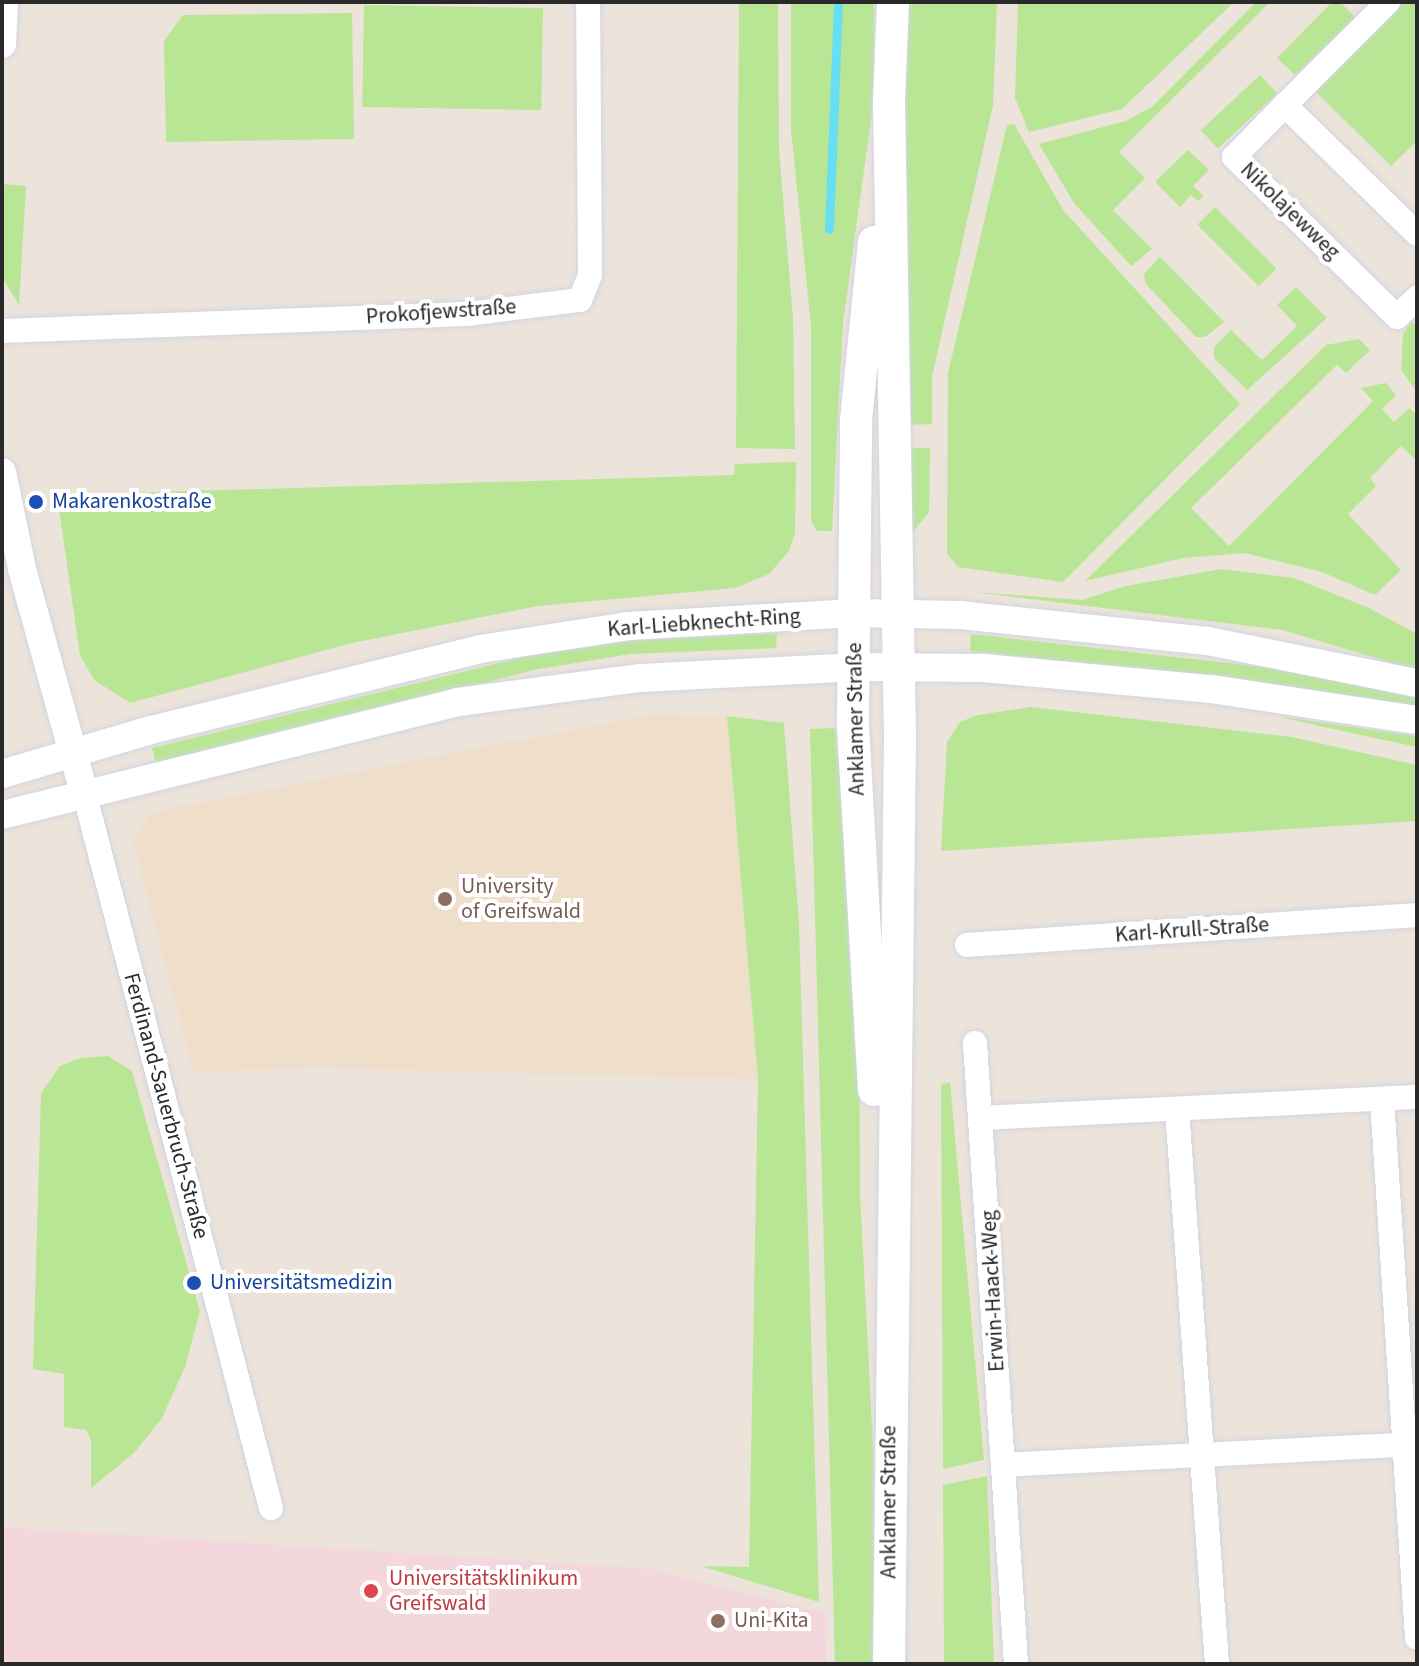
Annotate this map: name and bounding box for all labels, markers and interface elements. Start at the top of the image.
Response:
street label: Nikolajewweg [1235,157,1345,265]
street label: Prokofjewstraße [365,294,517,330]
place label: Makarenkostraße [52,489,212,515]
marker: Makarenkostraße [27,493,45,511]
street label: Karl-Liebknecht-Ring [606,603,802,643]
street label: Anklamer Straße [841,642,871,796]
place label: University of Greifswald [461,873,581,924]
marker: University of Greifswald [436,890,454,908]
street label: Karl-Krull-Straße [1114,911,1270,949]
street label: Ferdinand-Sauerbruch-Straße [118,970,214,1242]
street label: Erwin-Haack-Weg [976,1209,1010,1373]
place label: Universitätsmedizin [210,1270,393,1296]
marker: Universitätsmedizin [185,1274,203,1292]
street label: Anklamer Straße [876,1425,902,1579]
place label: Universitätsklinikum Greifswald [389,1565,578,1616]
marker: Universitätsklinikum Greifswald [360,1580,382,1602]
place label: Uni-Kita [734,1608,809,1634]
marker: Uni-Kita [709,1612,727,1630]

